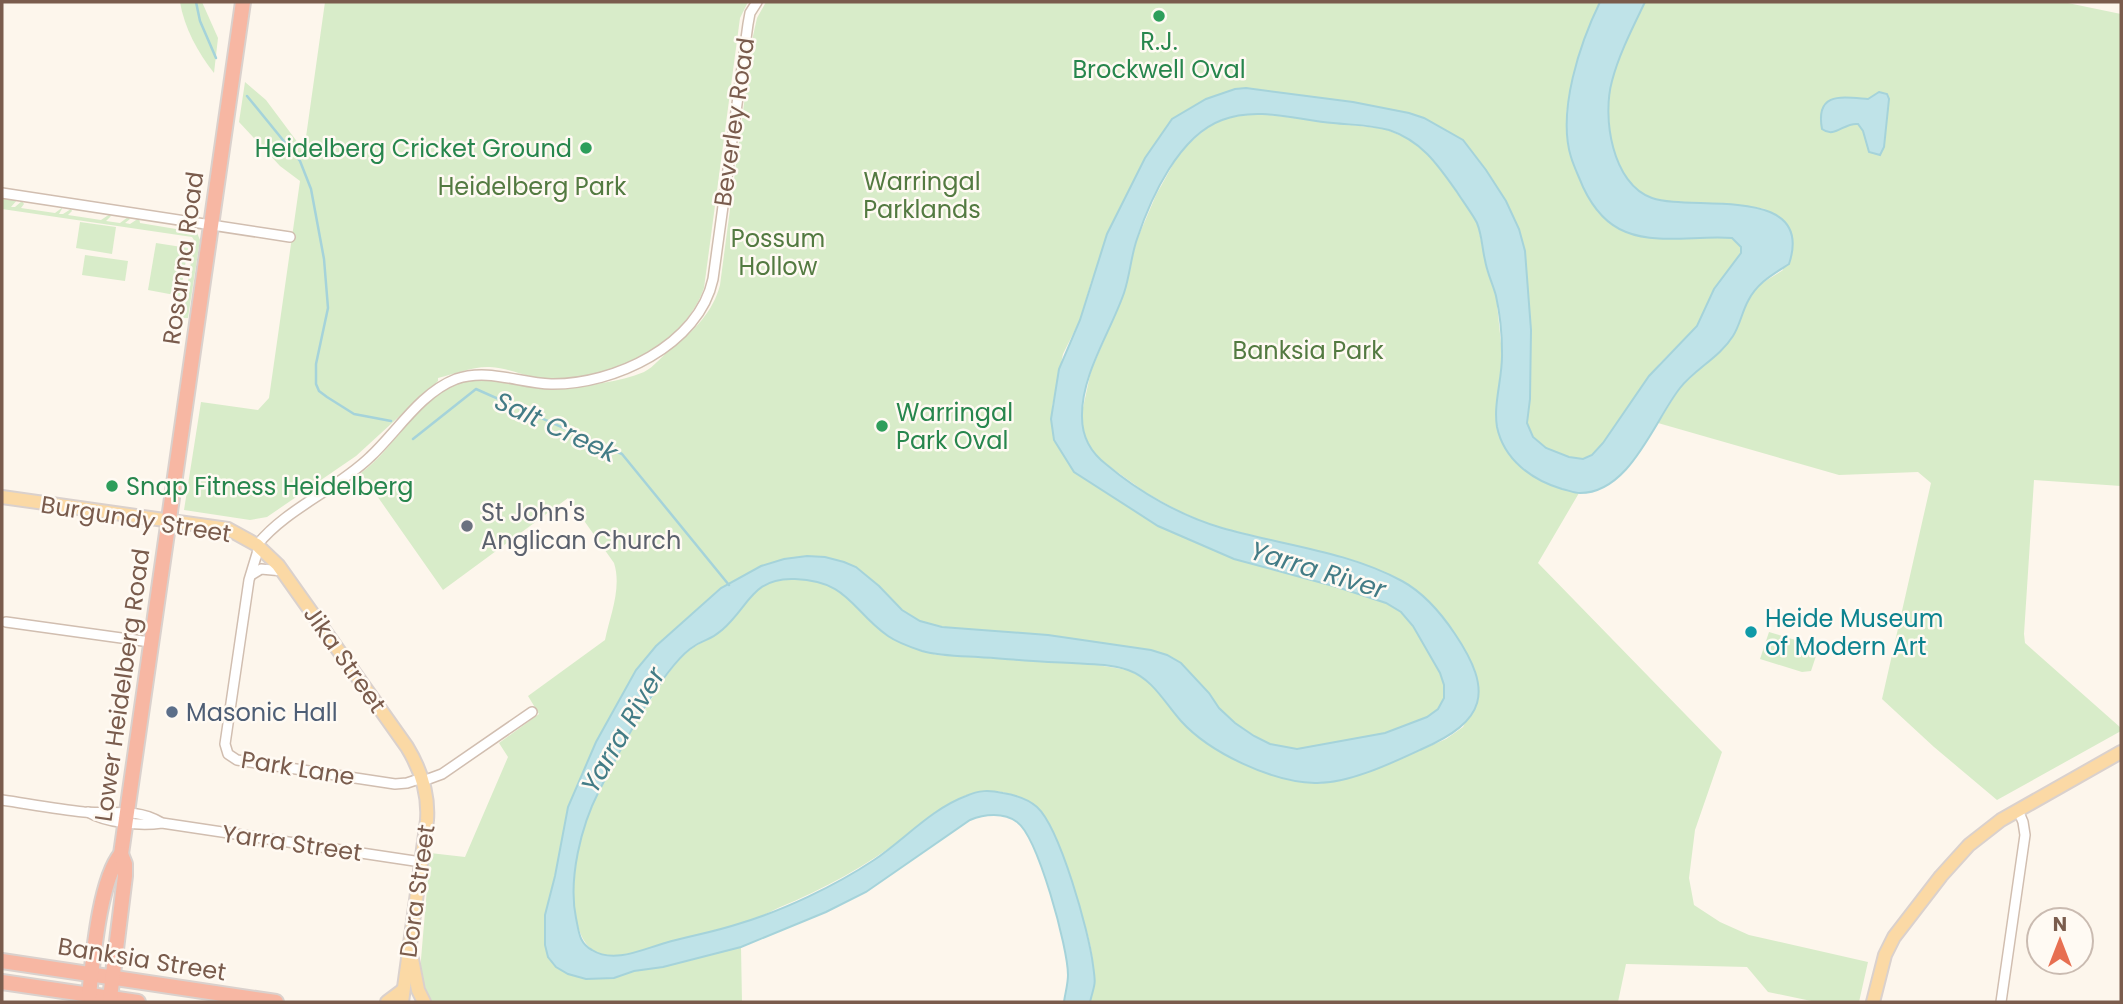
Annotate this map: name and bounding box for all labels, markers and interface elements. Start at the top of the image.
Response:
marker: R.J. Brockwell Oval [1151,8,1167,24]
place label: R.J. Brockwell Oval [1072,25,1246,86]
street label: Beverley Road [706,36,762,208]
place label: Heidelberg Cricket Ground [255,132,572,165]
marker: Heidelberg Cricket Ground [578,140,594,156]
park label: Warringal Parklands [863,165,981,226]
street label: Rosanna Road [155,169,211,347]
park label: Heidelberg Park [438,170,627,203]
park label: Possum Hollow [731,222,825,283]
park label: Banksia Park [1232,334,1384,367]
water label: Salt Creek [489,383,625,472]
place label: Warringal Park Oval [896,396,1013,457]
marker: Warringal Park Oval [874,418,890,434]
place label: Snap Fitness Heidelberg [126,470,413,503]
marker: Snap Fitness Heidelberg [104,478,120,494]
street label: Burgundy Street [38,488,234,550]
place label: St John's Anglican Church [481,496,681,557]
marker: St John's Anglican Church [459,518,475,534]
water label: Yarra River [1246,532,1391,608]
street label: Lower Heidelberg Road [87,546,157,824]
street label: Jika Street [296,599,394,719]
place label: Heide Museum of Modern Art [1765,602,1943,663]
marker: Heide Museum of Modern Art [1743,624,1759,640]
water label: Yarra River [572,659,674,800]
place label: Masonic Hall [186,696,338,729]
marker: Masonic Hall [164,704,180,720]
street label: Park Lane [239,743,357,793]
street label: Yarra Street [220,817,364,869]
street label: Dora Street [391,822,443,960]
north arrow [2025,906,2095,976]
text: N [2053,911,2067,938]
street label: Banksia Street [55,929,229,989]

